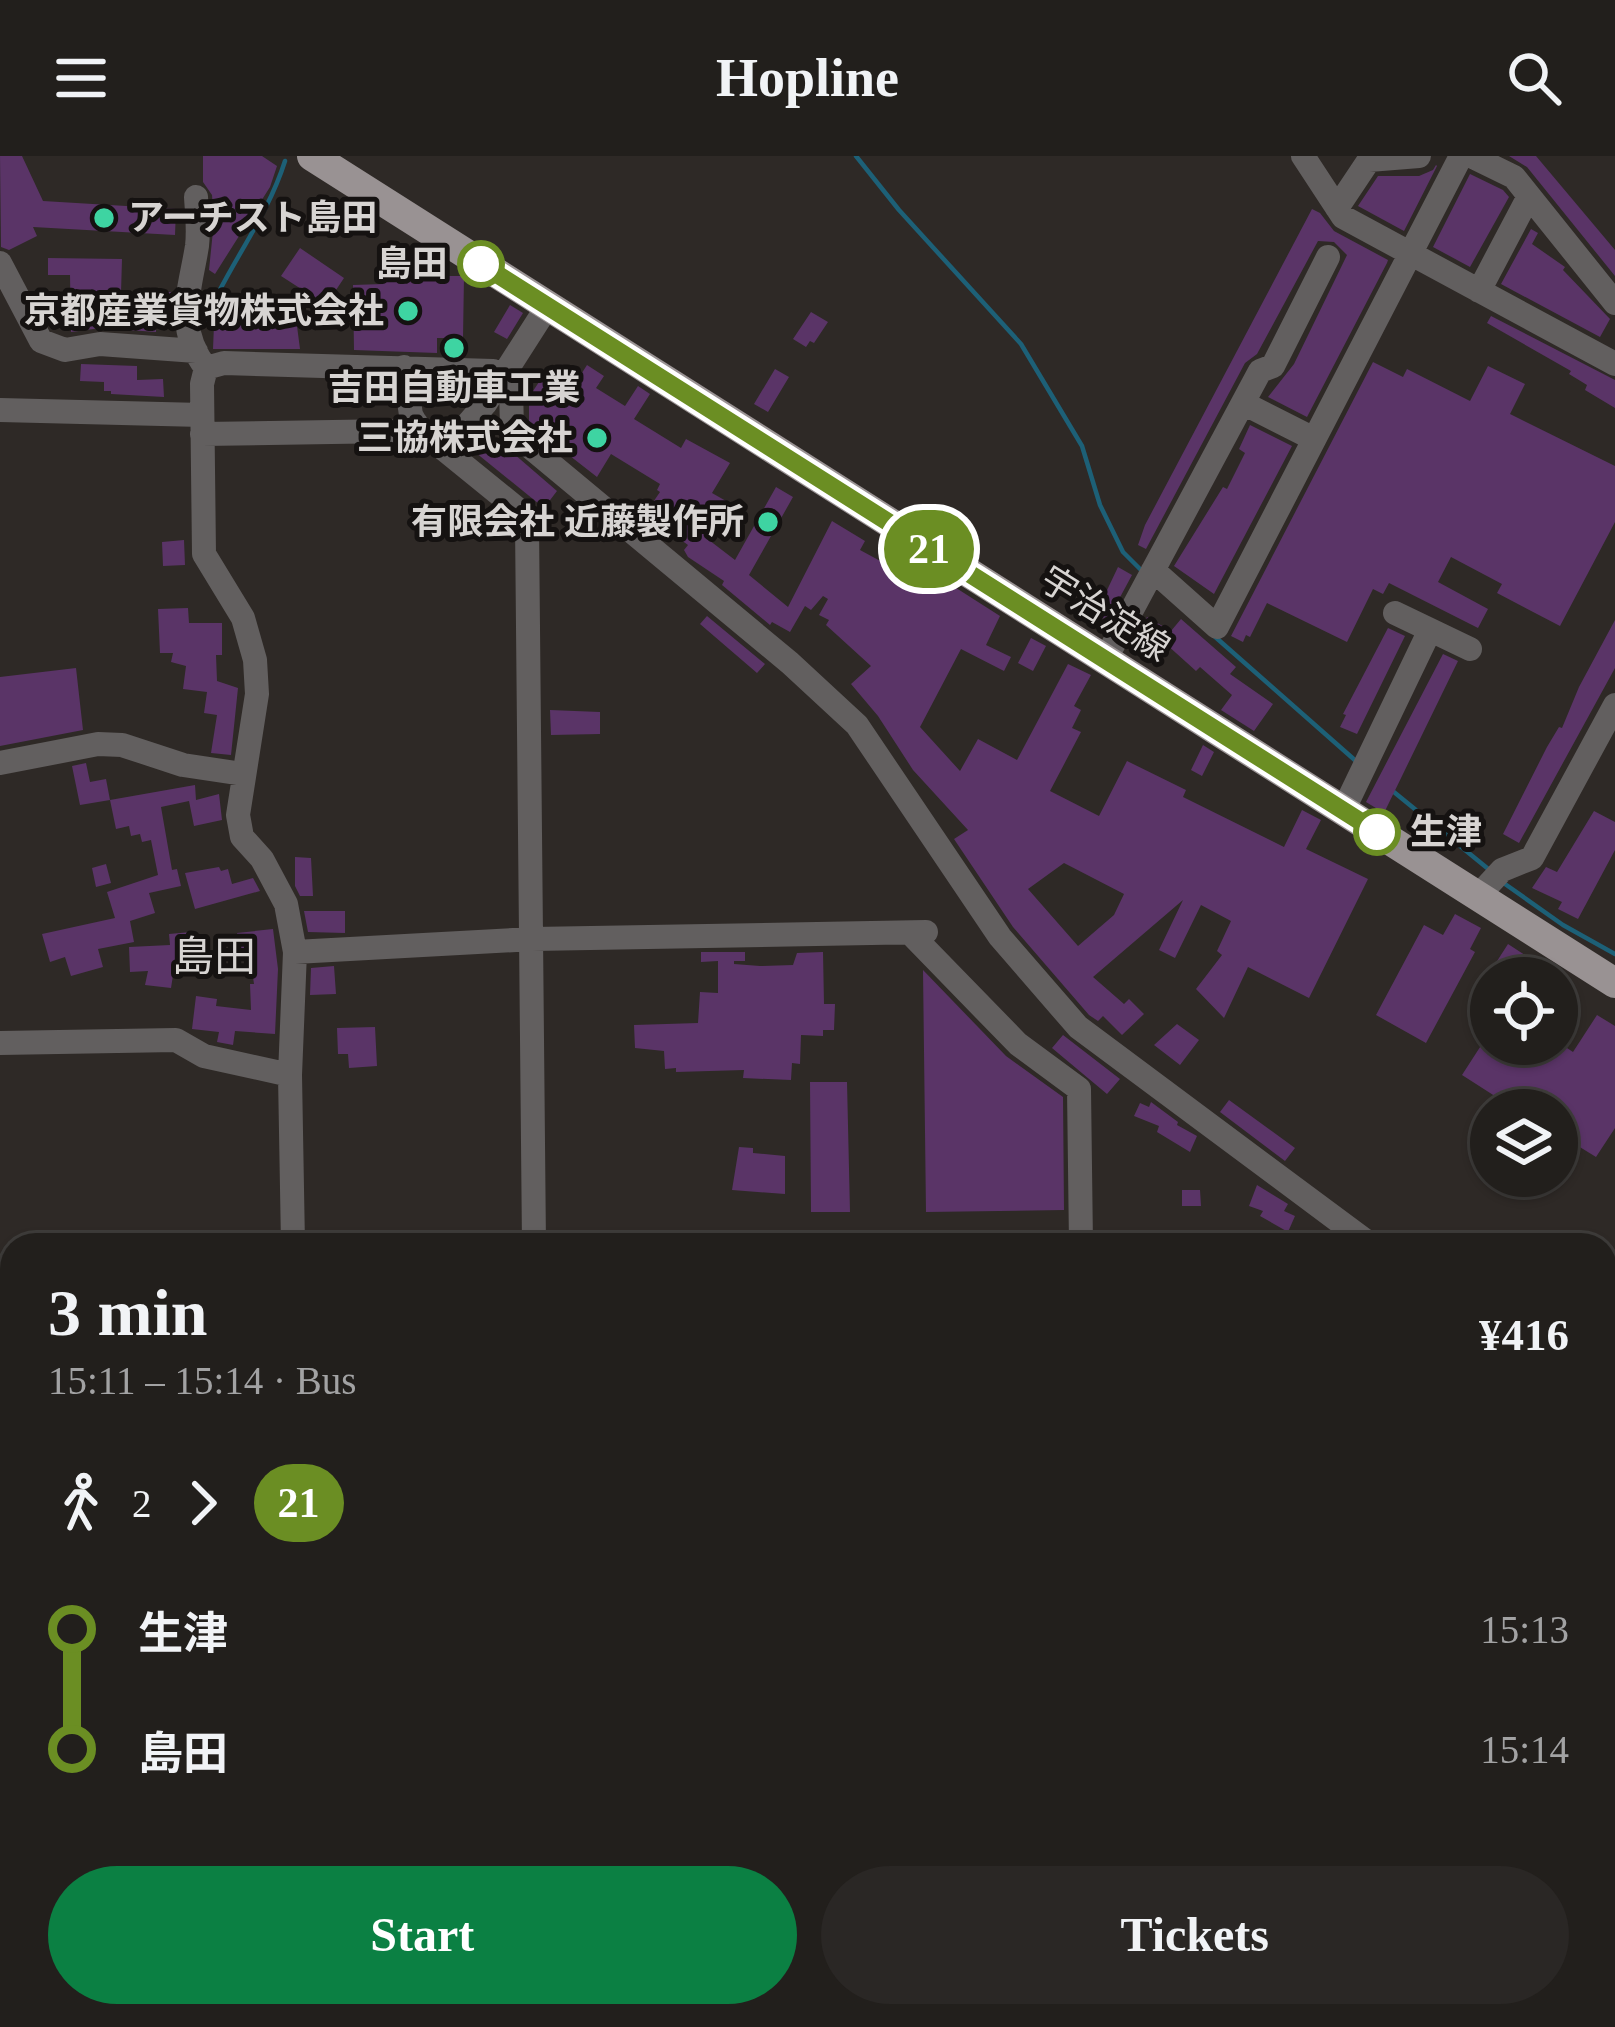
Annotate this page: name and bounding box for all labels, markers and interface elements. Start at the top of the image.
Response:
icon: menu [48,45,114,111]
icon: search [1501,45,1567,111]
text: Hopline [716,48,899,108]
place label: アーチスト島田 [128,198,378,238]
marker: アーチスト島田 [91,205,117,231]
marker: 島田 [459,242,503,286]
place label: 島田 [376,244,448,284]
place label: 京都産業貨物株式会社 [24,291,384,331]
marker: 京都産業貨物株式会社 [395,298,421,324]
marker: 吉田自動車工業 [441,335,467,361]
place label: 吉田自動車工業 [328,368,580,408]
place label: 三協株式会社 [357,418,573,458]
marker: 三協株式会社 [584,425,610,451]
place label: 有限会社 近藤製作所 [411,502,744,542]
marker: 有限会社 近藤製作所 [755,509,781,535]
line badge: 21 [875,510,983,588]
text: 21 [908,526,950,572]
street label: 宇治淀線 [1033,559,1177,669]
marker: 生津 [1355,810,1399,854]
place label: 生津 [1410,812,1482,852]
district label: 島田 [172,934,256,980]
map controls [1470,957,1578,1197]
button: locate [1470,957,1578,1065]
button: layers [1470,1089,1578,1197]
text: 3 min [48,1276,208,1349]
text: ¥416 [1479,1310,1569,1360]
text: 15:11 – 15:14 · Bus [48,1359,356,1402]
icon: walk [48,1470,114,1536]
icon: forward [170,1470,236,1536]
text: 21 [278,1480,320,1526]
text: 2 [132,1482,152,1525]
text: 15:13 [1480,1608,1569,1651]
text: 生津 [138,1609,228,1659]
text: 15:14 [1480,1728,1569,1771]
text: 島田 [138,1729,228,1779]
button: Start [48,1866,797,2004]
button: Tickets [821,1866,1569,2004]

